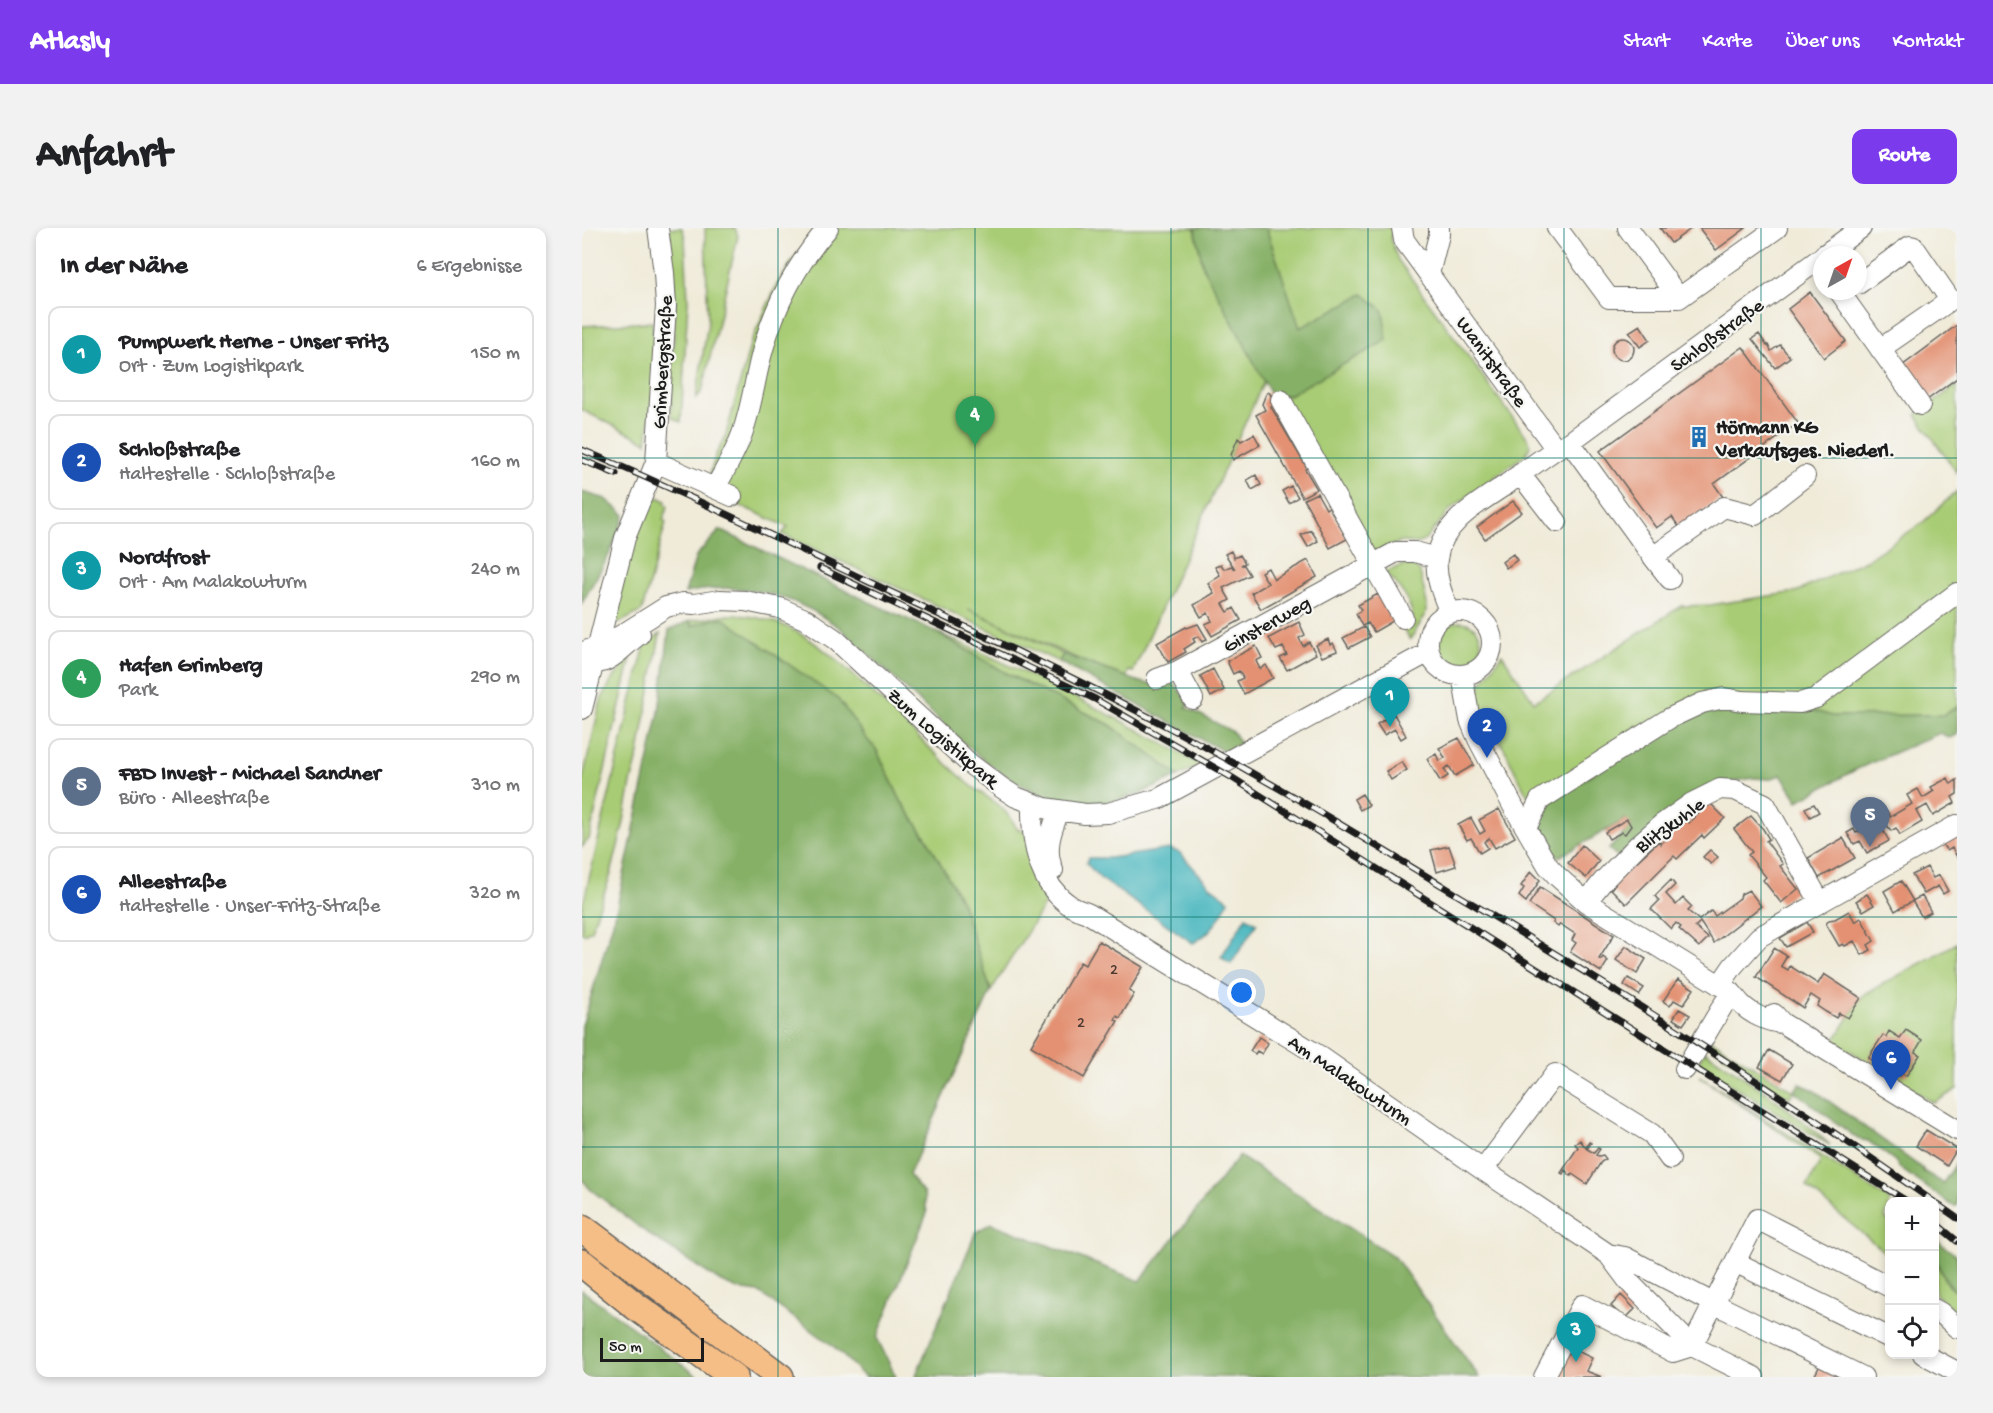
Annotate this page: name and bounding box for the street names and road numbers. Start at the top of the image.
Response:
street label: Grimbergstraße [650,294,680,430]
street label: Schloßstraße [1667,295,1770,378]
street label: Wanitstraße [1450,313,1531,413]
street label: Ginsterweg [1220,593,1316,660]
street label: Zum Logistikpark [881,685,1004,796]
street label: Blitzkuhle [1631,794,1711,860]
street label: Am Malakowturm [1283,1032,1416,1132]

